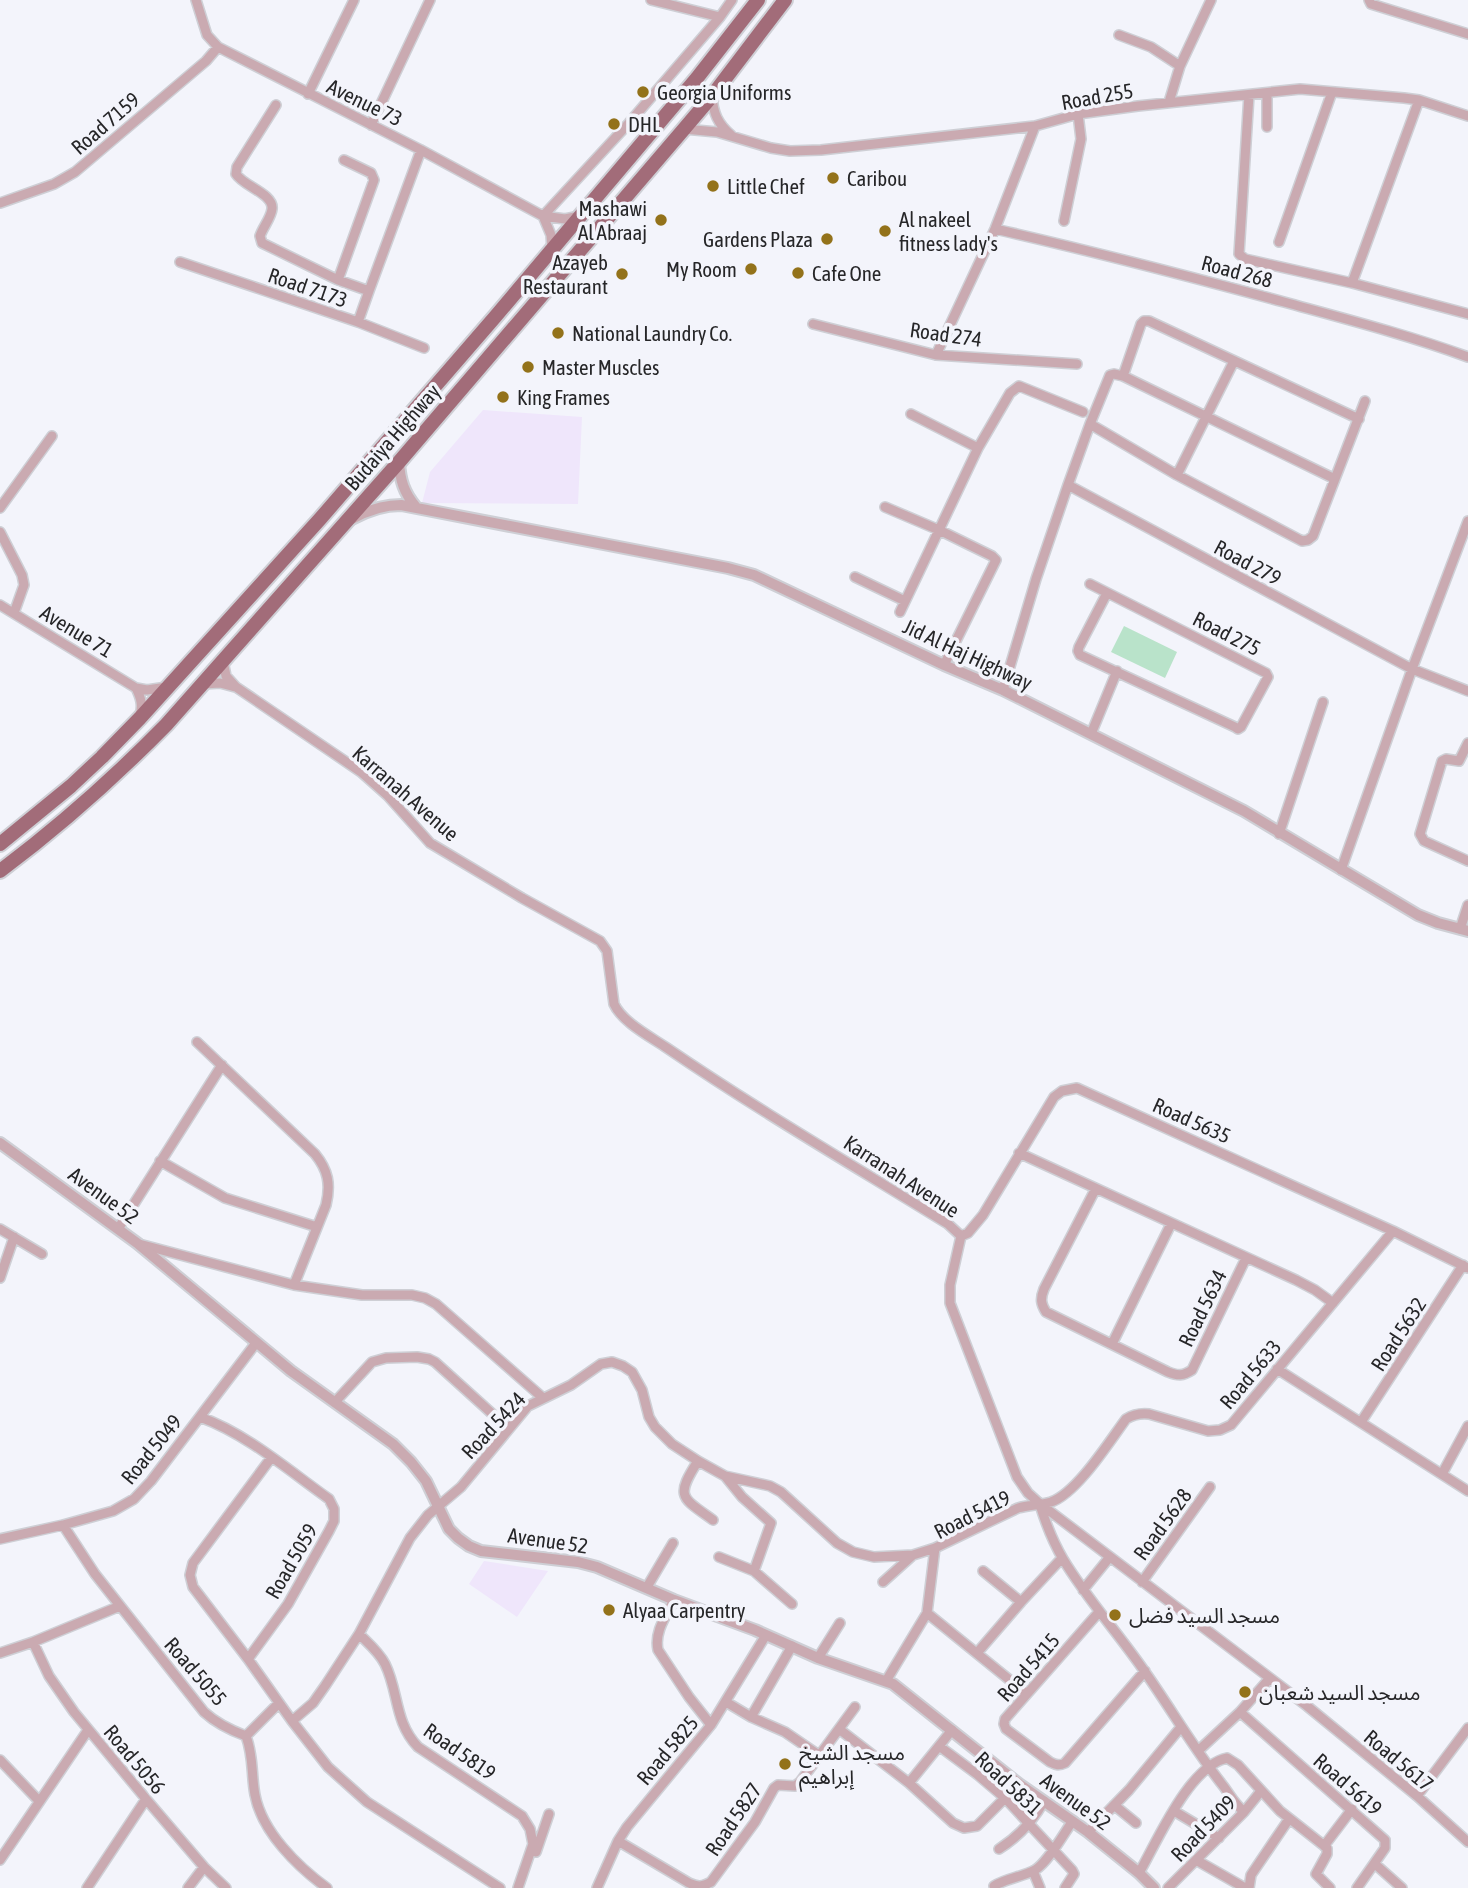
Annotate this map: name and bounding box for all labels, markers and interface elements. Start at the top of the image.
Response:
street label: Avenue 73 [323,74,407,130]
street label: Road 255 [1059,78,1135,114]
place label: Georgia Uniforms [657,80,791,104]
marker: Georgia Uniforms [635,84,651,100]
street label: Road 7159 [66,87,144,159]
place label: DHL [628,112,660,136]
marker: DHL [606,116,622,132]
place label: Caribou [847,166,907,190]
marker: Caribou [825,170,841,186]
place label: Little Chef [727,174,805,198]
marker: Little Chef [705,178,721,194]
place label: Mashawi Al Abraaj [578,196,647,244]
place label: Al nakeel fitness lady's [899,207,998,255]
marker: Mashawi Al Abraaj [653,212,669,228]
marker: Al nakeel fitness lady's [877,223,893,239]
place label: Gardens Plaza [703,227,813,251]
marker: Gardens Plaza [819,231,835,247]
place label: Azayeb Restaurant [523,250,608,298]
street label: Road 268 [1199,250,1275,292]
place label: My Room [666,257,737,281]
marker: My Room [743,261,759,277]
place label: Cafe One [812,261,881,285]
street label: Road 7173 [265,262,351,312]
marker: Cafe One [790,265,806,281]
marker: Azayeb Restaurant [614,266,630,282]
street label: Road 274 [908,317,984,351]
place label: National Laundry Co. [572,321,732,345]
marker: National Laundry Co. [550,325,566,341]
place label: Master Muscles [542,355,659,379]
marker: Master Muscles [520,359,536,375]
street label: Budaiya Highway [339,379,445,495]
place label: King Frames [517,385,610,409]
marker: King Frames [495,389,511,405]
street label: Road 279 [1210,534,1286,590]
street label: Avenue 71 [36,600,118,662]
street label: Road 275 [1189,606,1265,660]
street label: Jid Al Haj Highway [900,614,1037,695]
street label: Karranah Avenue [348,740,464,846]
street label: Road 5635 [1149,1092,1235,1148]
street label: Karranah Avenue [840,1130,964,1222]
street label: Avenue 52 [64,1162,144,1228]
street label: Road 5634 [1173,1266,1231,1350]
street label: Road 5632 [1365,1293,1431,1375]
street label: Road 5633 [1214,1335,1286,1413]
street label: Road 5424 [456,1387,530,1463]
street label: Road 5049 [116,1409,186,1489]
street label: Road 5628 [1128,1483,1196,1564]
street label: Road 5419 [930,1485,1014,1543]
street label: Road 5059 [260,1519,322,1603]
street label: Avenue 52 [506,1522,590,1558]
place label: Alyaa Carpentry [623,1598,746,1622]
marker: Alyaa Carpentry [601,1602,617,1618]
place label: مسجد السيد فضل [1129,1603,1280,1628]
marker: مسجد السيد فضل [1107,1607,1123,1623]
street label: Road 5415 [992,1628,1064,1706]
street label: Road 5055 [160,1632,232,1710]
place label: مسجد السيد شعبان [1259,1680,1421,1705]
marker: مسجد السيد شعبان [1237,1684,1253,1700]
street label: Road 5825 [631,1711,703,1789]
street label: Road 5819 [419,1718,501,1784]
street label: Road 5056 [99,1720,171,1798]
street label: Road 5617 [1360,1724,1438,1796]
place label: مسجد الشيخ إبراهيم [799,1740,905,1792]
street label: Road 5831 [971,1746,1047,1820]
street label: Road 5619 [1309,1748,1387,1820]
marker: مسجد الشيخ إبراهيم [777,1756,793,1772]
street label: Avenue 52 [1036,1768,1116,1834]
street label: Road 5827 [700,1778,766,1860]
street label: Road 5409 [1166,1790,1240,1866]

